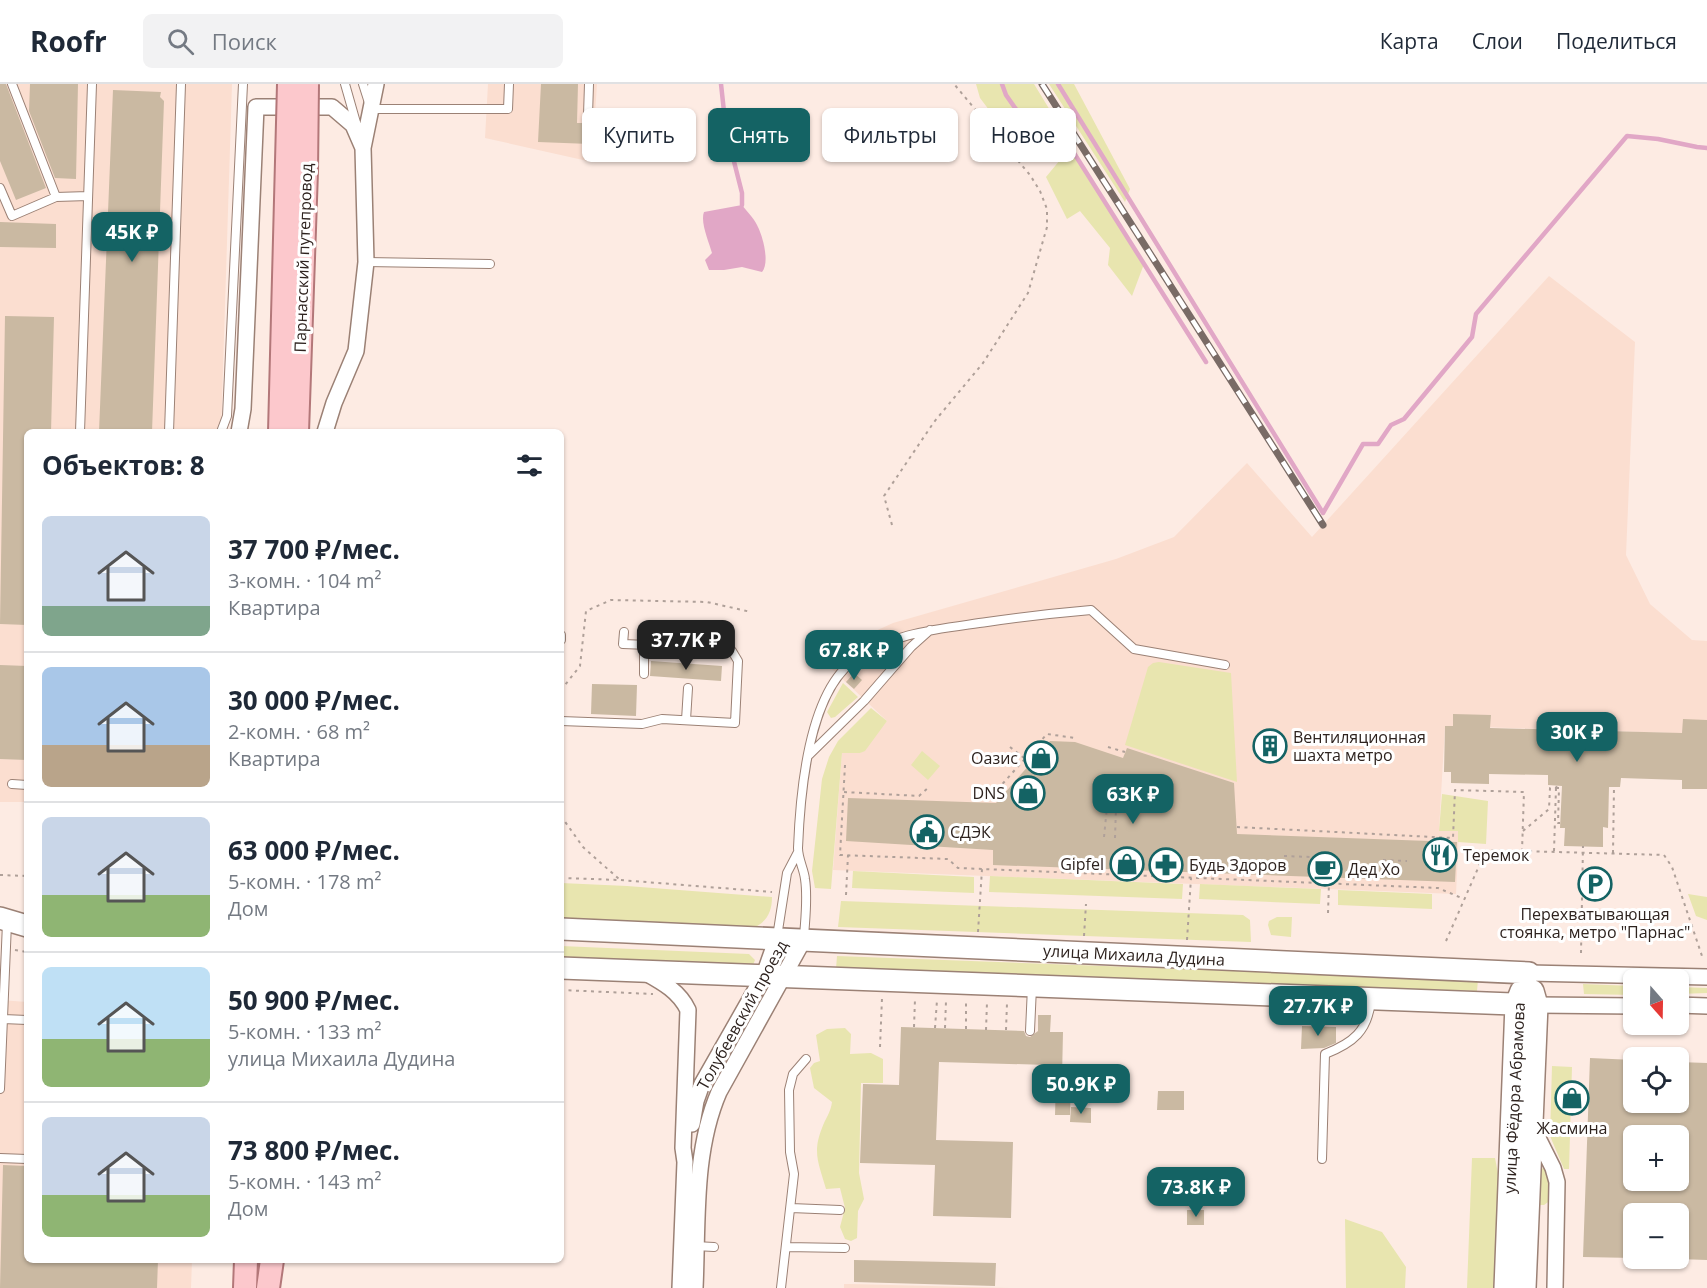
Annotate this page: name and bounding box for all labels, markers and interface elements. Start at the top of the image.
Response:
search box [143,14,563,68]
text: Roofr [30,22,107,60]
icon: search [164,25,197,58]
text: Поиск [212,26,277,56]
text: Карта [1380,27,1439,55]
text: Слои [1472,27,1523,55]
text: Поделиться [1556,27,1677,55]
chip: Купить [582,108,696,162]
chip: Снять [708,108,810,162]
chip: Фильтры [822,108,958,162]
chip: Новое [970,108,1076,162]
street label: Парнасский путепровод [289,163,317,353]
pin: 45K ₽ [90,212,174,263]
text: 45K ₽ [106,218,159,245]
text: Объектов: 8 [42,447,205,483]
icon: filters [513,449,546,482]
text: 37 700 ₽/мес. [228,531,400,567]
icon: home [90,540,162,612]
text: 3-комн. · 104 m² [228,567,381,594]
text: Квартира [228,594,321,621]
pin: 37.7K ₽ [631,620,741,671]
text: 37.7K ₽ [651,626,721,653]
pin: 67.8K ₽ [799,630,909,681]
text: 67.8K ₽ [819,636,889,663]
text: 30 000 ₽/мес. [228,682,400,718]
icon: home [90,691,162,763]
pin: 30K ₽ [1535,712,1619,763]
text: 2-комн. · 68 m² [228,718,370,745]
text: 30K ₽ [1551,718,1604,745]
place label: Вентиляционная шахта метро [1293,726,1426,766]
building icon: Вентиляционная шахта метро [1252,728,1288,764]
shop icon: Оазис [1023,740,1059,776]
text: Квартира [228,745,321,772]
place label: Оазис [971,747,1018,769]
pin: 63K ₽ [1091,774,1175,825]
shop icon: DNS [1010,775,1046,811]
text: 63K ₽ [1107,780,1160,807]
place label: DNS [973,782,1005,804]
public building icon: СДЭК [909,814,945,850]
place label: СДЭК [950,821,991,843]
text: 63 000 ₽/мес. [228,832,400,868]
restaurant icon: Теремок [1422,837,1458,873]
icon: home [90,841,162,913]
place label: Теремок [1463,844,1530,866]
shop icon: Gipfel [1109,846,1145,882]
pharmacy icon: Будь Здоров [1148,847,1184,883]
cafe icon: Дед Хо [1307,851,1343,887]
place label: Gipfel [1060,853,1104,875]
place label: Будь Здоров [1189,854,1286,876]
place label: Дед Хо [1348,858,1400,880]
parking icon: Перехватывающая стоянка, метро "Парнас" [1577,866,1613,902]
text: 5-комн. · 178 m² [228,868,381,895]
text: Дом [228,895,268,922]
place label: Перехватывающая стоянка, метро "Парнас" [1500,903,1690,943]
street label: Толубеевский проезд [692,936,792,1094]
street label: улица Михаила Дудина [1043,939,1225,971]
north arrow [1623,969,1689,1035]
map controls [1623,969,1689,1269]
text: 50 900 ₽/мес. [228,982,400,1018]
pin: 27.7K ₽ [1263,986,1373,1037]
icon: home [90,991,162,1063]
text: 27.7K ₽ [1283,992,1353,1019]
street label: улица Фёдора Абрамова [1498,1002,1530,1194]
text: 5-комн. · 133 m² [228,1018,381,1045]
text: улица Михаила Дудина [228,1045,455,1072]
button: locate [1623,1047,1689,1113]
pin: 50.9K ₽ [1026,1064,1136,1115]
text: 50.9K ₽ [1046,1070,1116,1097]
shop icon: Жасмина [1554,1080,1590,1116]
place label: Жасмина [1537,1117,1607,1139]
button: + [1623,1125,1689,1191]
text: 73 800 ₽/мес. [228,1132,400,1168]
icon: home [90,1141,162,1213]
pin: 73.8K ₽ [1141,1167,1251,1218]
text: 5-комн. · 143 m² [228,1168,381,1195]
text: 73.8K ₽ [1161,1173,1231,1200]
text: Дом [228,1195,268,1222]
button: − [1623,1203,1689,1269]

